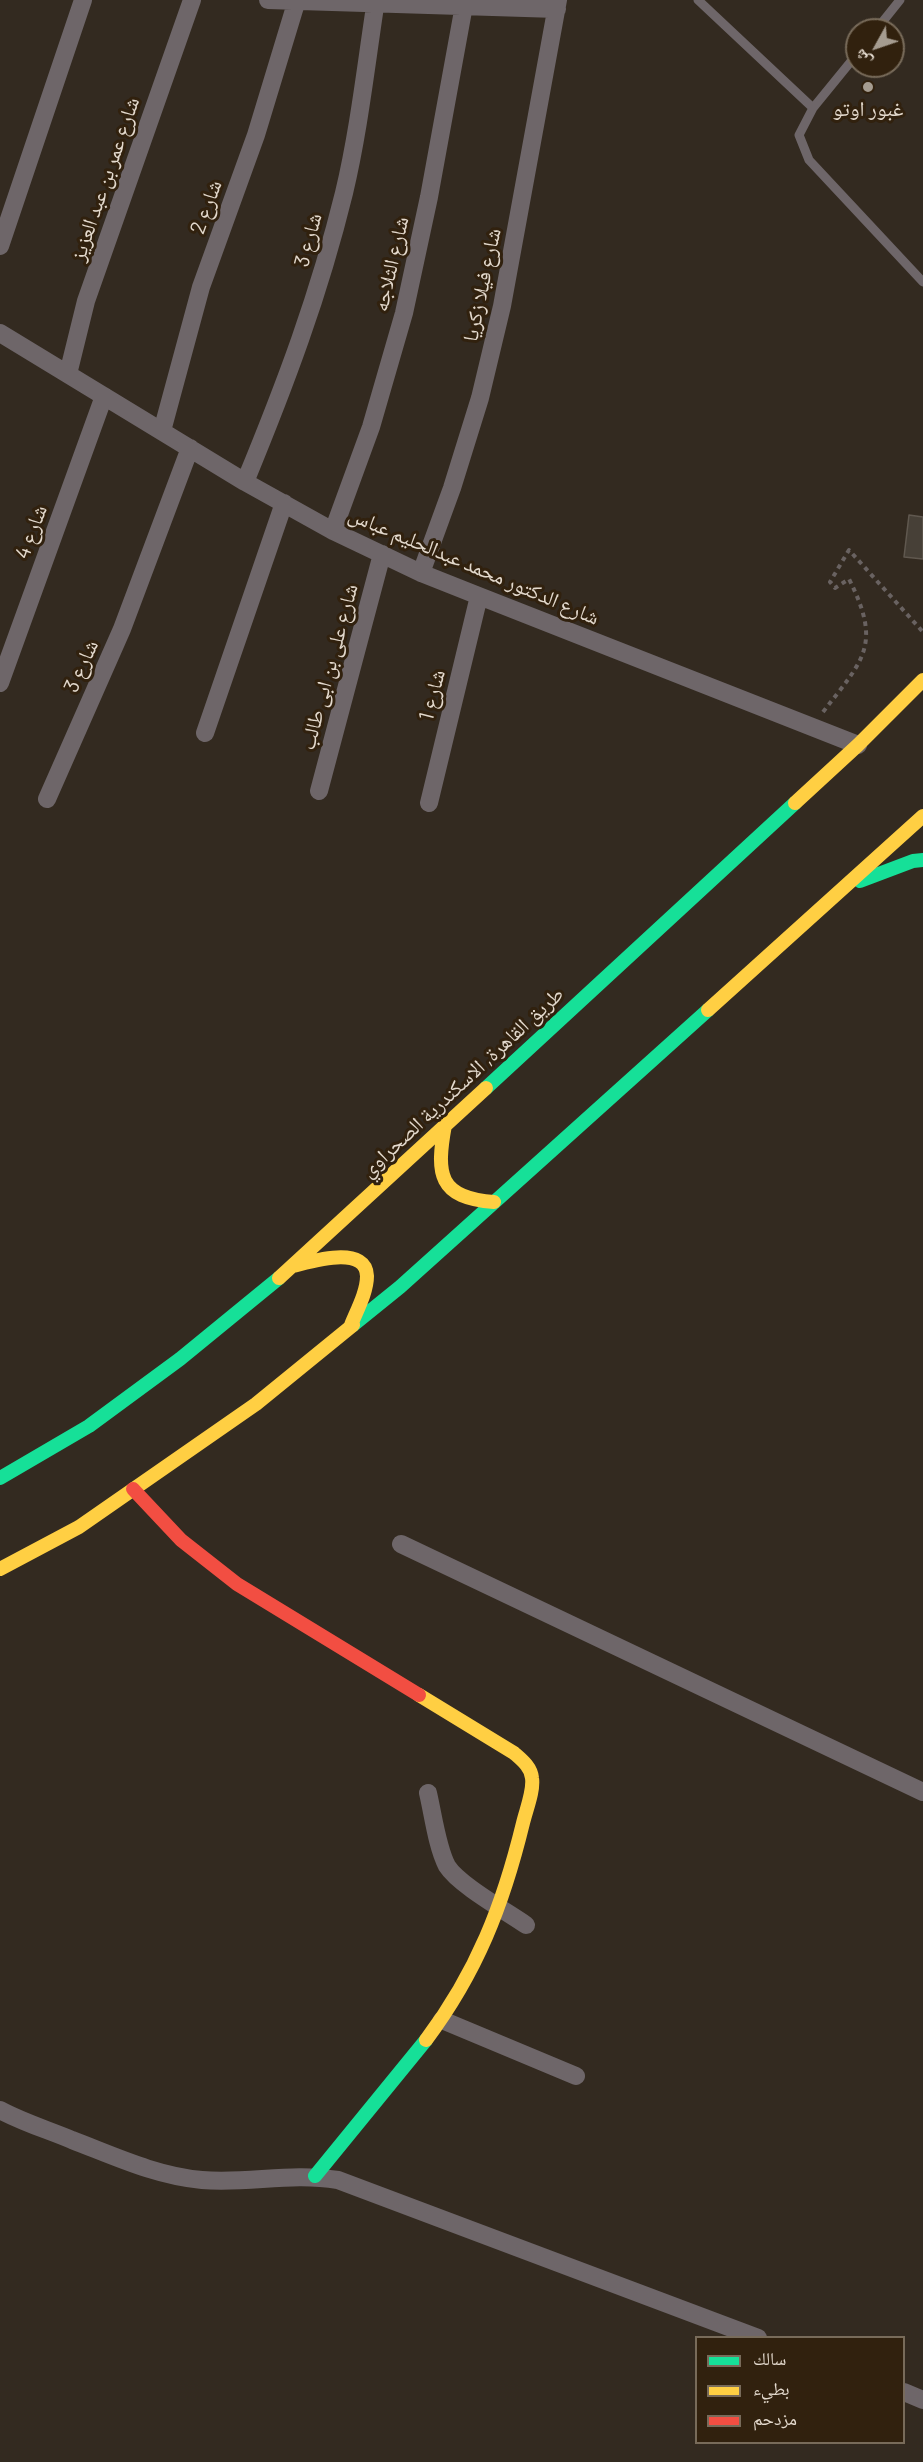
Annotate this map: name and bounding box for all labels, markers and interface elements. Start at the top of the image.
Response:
north arrow [845,18,905,78]
text: ش [850,46,875,71]
marker: غبور اوتو [861,80,875,94]
street label: شارع عمر بن عبد العزيز [65,94,145,264]
place label: غبور اوتو [833,96,903,122]
street label: شارع 2 [185,177,227,237]
street label: شارع 3 [289,210,327,270]
street label: شارع الثلاجه [368,214,414,314]
street label: شارع فيلا زكريا [458,226,506,344]
street label: شارع 4 [10,502,52,562]
street label: شارع الدكتور محمد عبدالحليم عباس [345,502,603,630]
street label: شارع على بن ابى طالب [295,581,363,753]
street label: شارع 3 [58,636,104,696]
street label: شارع 1 [414,667,450,723]
street label: طريق القاهرة, الاسكندرية الصحراوي [355,981,569,1183]
legend [695,2336,905,2444]
text: سالك [753,2347,786,2369]
text: بطيء [753,2377,790,2399]
text: مزدحم [753,2407,797,2429]

